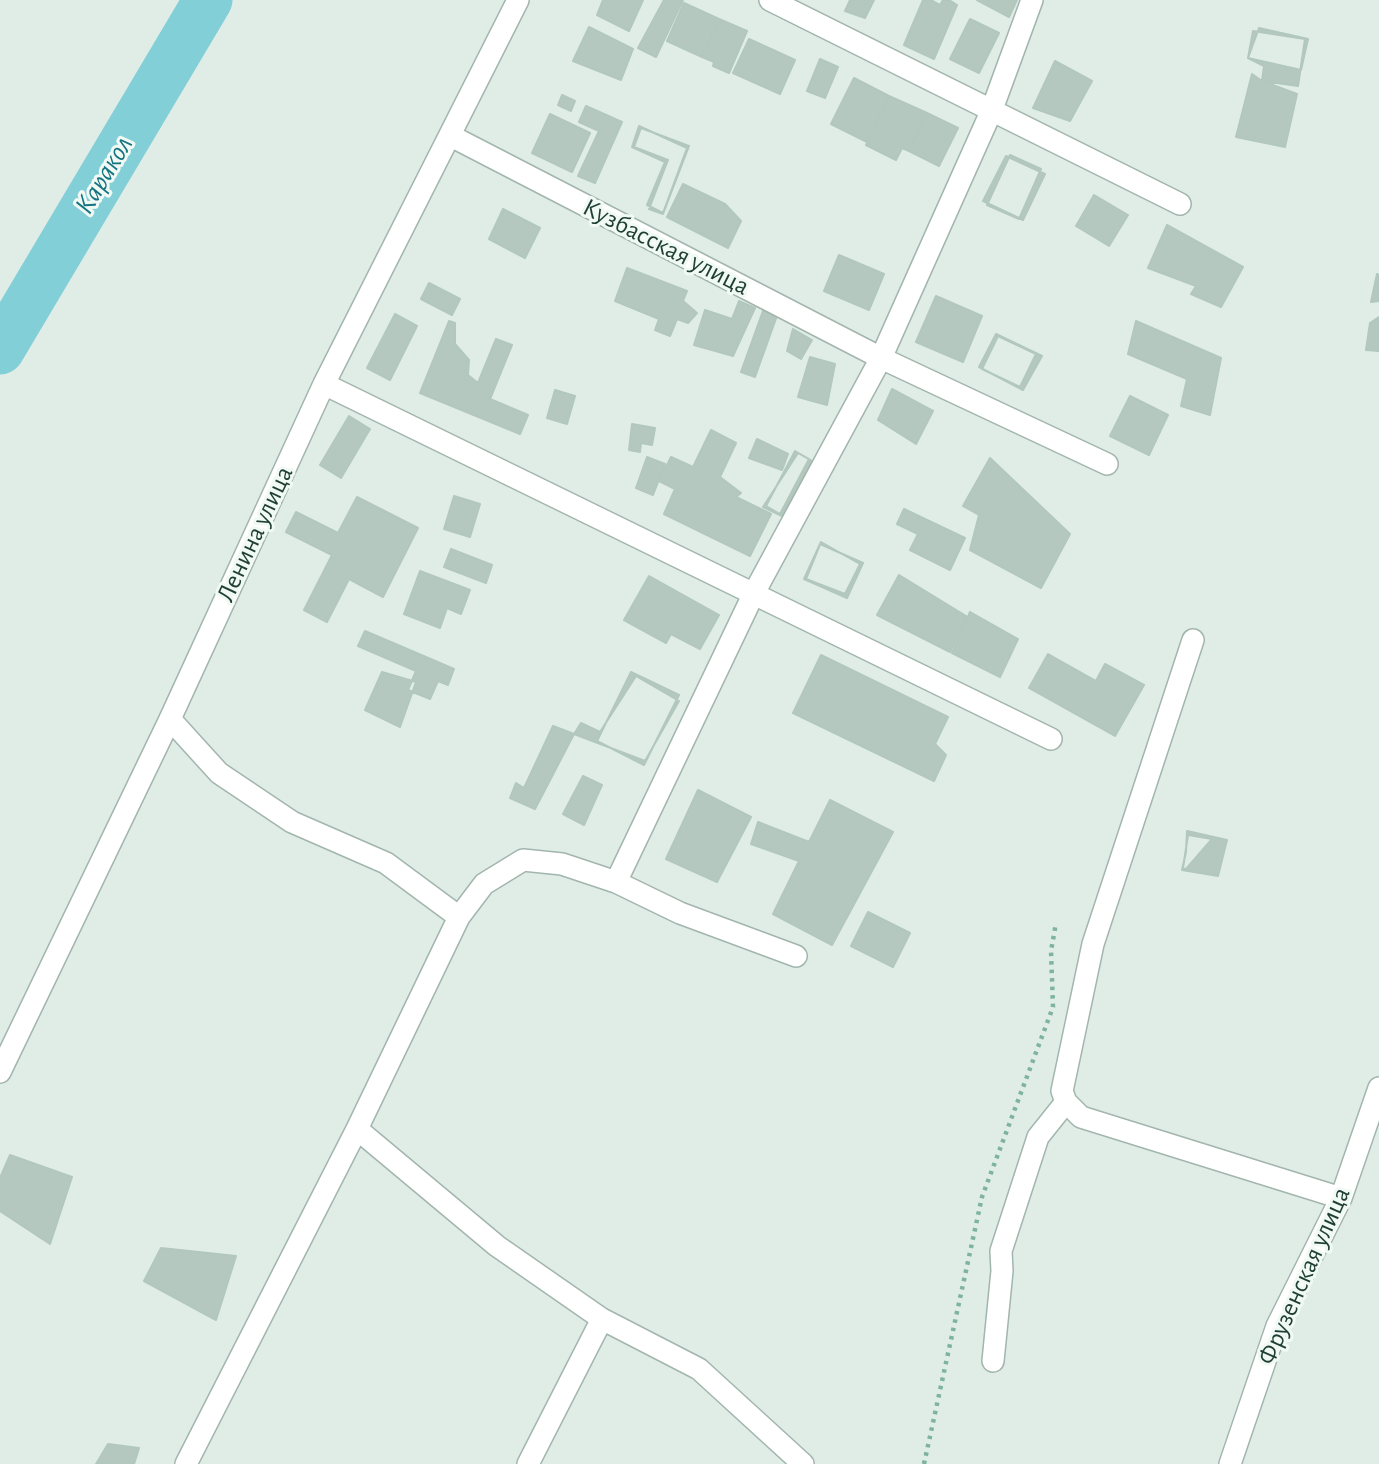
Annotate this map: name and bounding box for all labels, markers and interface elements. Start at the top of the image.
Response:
water label: Каракол [68,130,140,220]
street label: Кузбасская улица [577,192,755,302]
street label: Ленина улица [210,461,300,607]
street label: Фрузенская улица [1251,1182,1357,1370]

